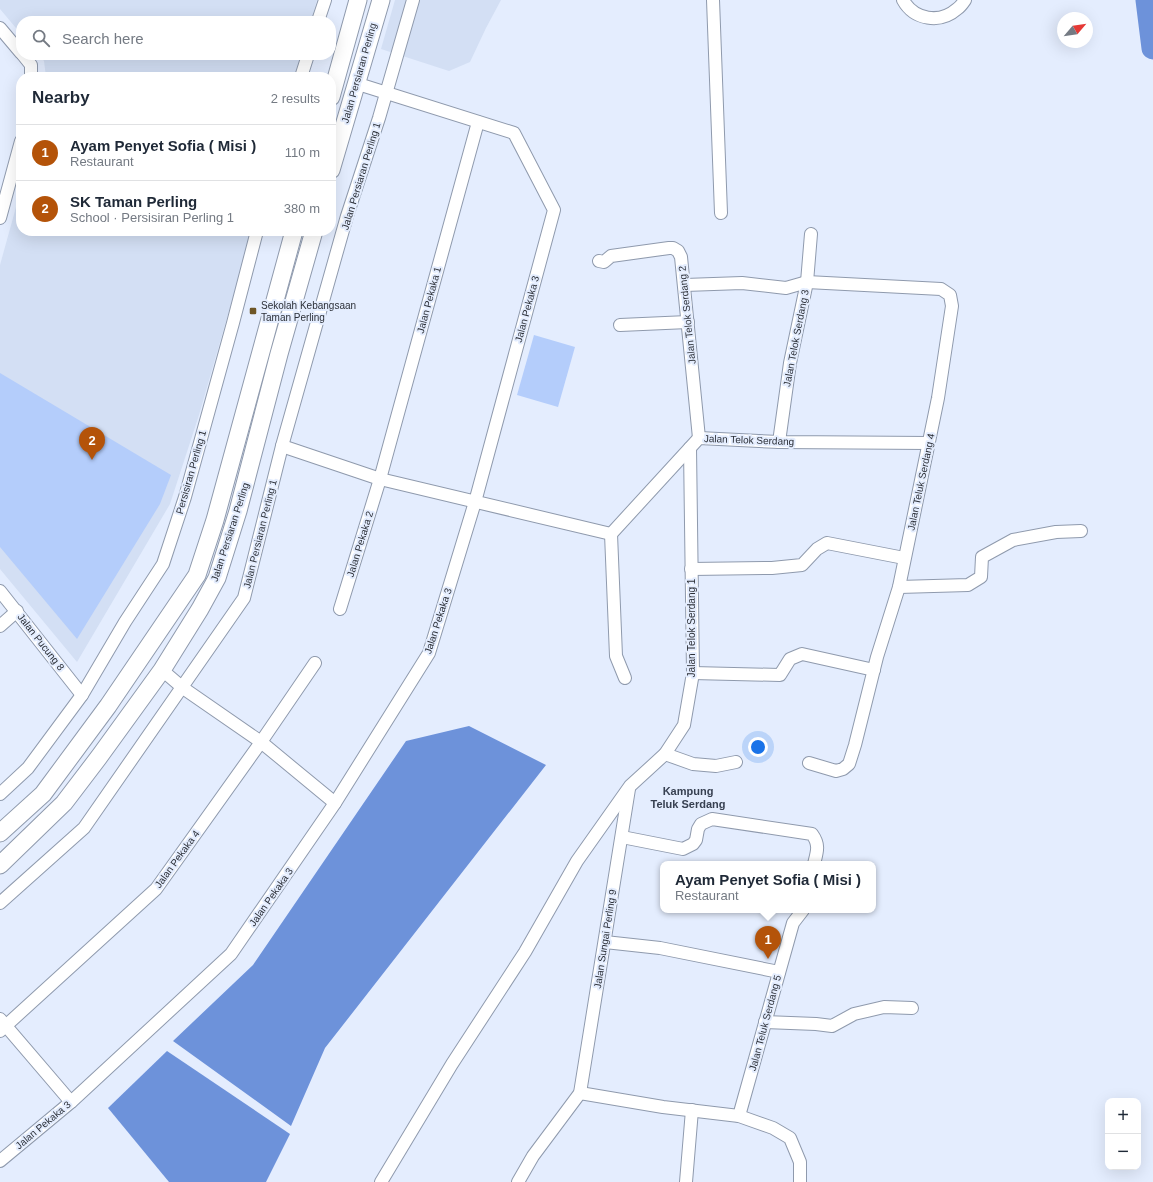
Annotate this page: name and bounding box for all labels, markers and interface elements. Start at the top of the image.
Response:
north arrow [1057,12,1093,48]
search box [16,16,336,60]
street label: Jalan Persiaran Perling [339,22,379,124]
icon: search [30,27,52,49]
text: Search here [62,30,144,47]
text: Nearby [32,88,90,107]
text: 2 results [271,91,320,106]
street label: Jalan Persiaran Perling 1 [339,121,383,231]
text: Ayam Penyet Sofia ( Misi ) [70,137,256,154]
text: 1 [41,145,49,160]
text: 110 m [285,145,320,160]
text: Restaurant [70,154,134,169]
text: SK Taman Perling [70,193,197,210]
text: 2 [41,201,49,216]
text: 380 m [284,201,320,216]
text: School · Persisiran Perling 1 [70,210,234,225]
street label: Jalan Pekaka 1 [415,265,443,334]
street label: Jalan Telok Serdang 2 [676,265,698,365]
street label: Jalan Pekaka 3 [513,274,541,343]
street label: Jalan Telok Serdang 3 [781,288,811,388]
place label: Sekolah Kebangsaan Taman Perling [261,300,356,323]
marker: Sekolah Kebangsaan Taman Perling [248,306,258,316]
pin: 2 [79,427,105,460]
street label: Persisiran Perling 1 [174,428,208,515]
street label: Jalan Teluk Serdang 4 [905,432,937,531]
street label: Jalan Telok Serdang [704,433,794,447]
street label: Jalan Persiaran Perling 1 [241,478,279,590]
street label: Jalan Persiaran Perling [209,481,251,583]
street label: Jalan Pekaka 2 [345,509,375,578]
street label: Jalan Telok Serdang 1 [686,578,697,677]
street label: Jalan Pekaka 3 [422,586,454,655]
street label: Jalan Pucung 8 [15,611,67,673]
your location [748,737,768,757]
district label: Kampung Teluk Serdang [651,785,725,810]
street label: Jalan Pekaka 4 [152,828,202,890]
popup [660,861,876,913]
street label: Jalan Pekaka 3 [247,865,295,928]
text: Ayam Penyet Sofia ( Misi ) [675,871,861,888]
street label: Jalan Sungai Perling 9 [592,888,618,989]
text: Restaurant [675,888,739,903]
pin: 1 [755,926,781,959]
street label: Jalan Teluk Serdang 5 [747,973,783,1072]
map controls [1105,1098,1141,1170]
button: + [1105,1098,1141,1134]
street label: Jalan Pekaka 3 [13,1099,73,1151]
button: − [1105,1134,1141,1170]

